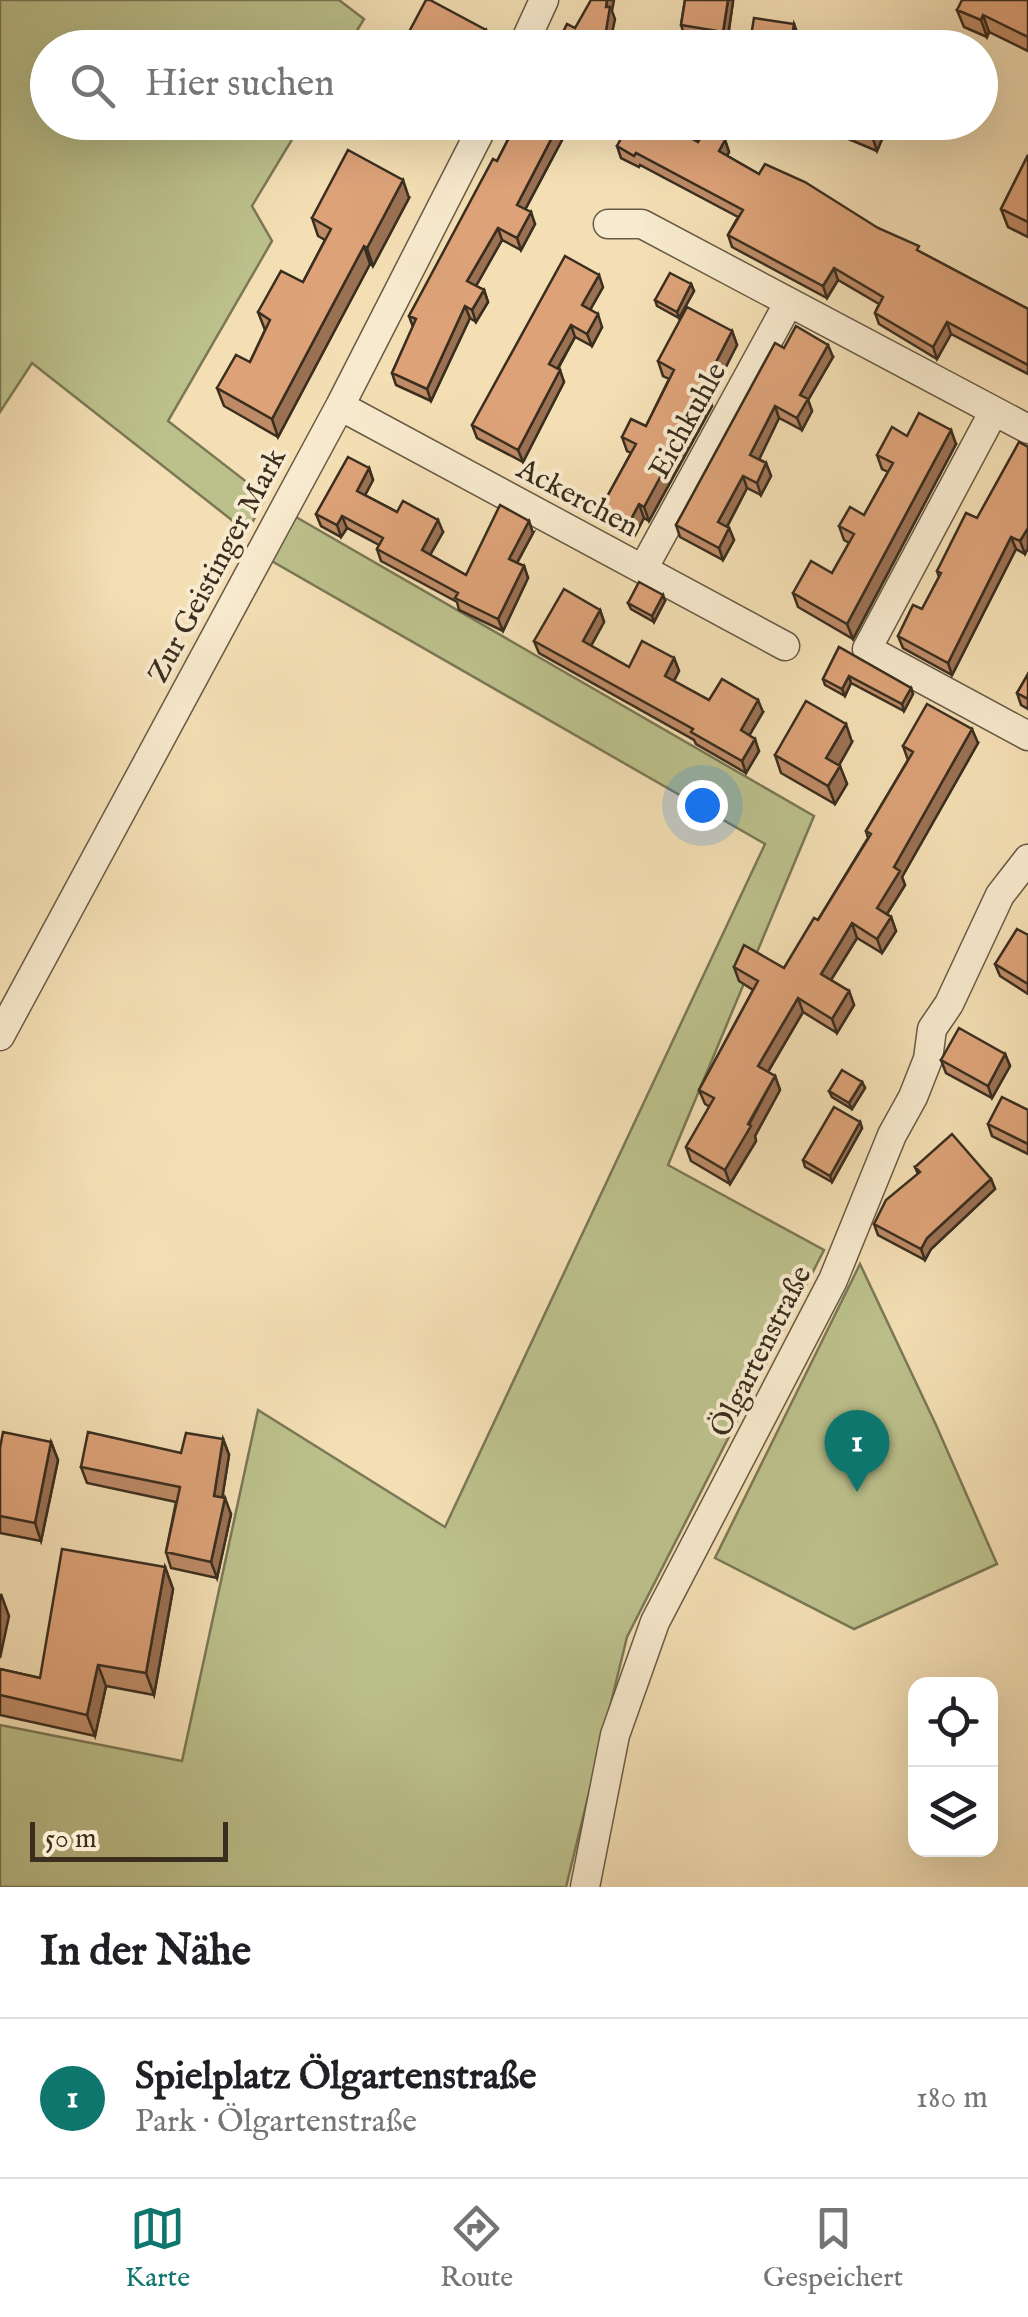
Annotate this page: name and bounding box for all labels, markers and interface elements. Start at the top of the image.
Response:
search box [30,30,998,140]
icon: search [65,58,120,113]
text: Hier suchen [145,61,335,109]
street label: Eichkuhle [641,356,736,486]
street label: Zur Geistinger Mark [140,441,296,690]
street label: Ackerchen [509,450,644,547]
your location [677,780,728,831]
street label: Ölgartenstraße [702,1260,821,1444]
pin: 1 [824,1410,890,1492]
map controls [908,1677,998,1857]
button: locate [908,1677,998,1767]
button: layers [908,1767,998,1857]
scale bar [30,1817,228,1862]
text: 50 m [45,1822,97,1857]
text: In der Nähe [40,1926,251,1979]
text: Spielplatz Ölgartenstraße [135,2054,536,2102]
text: 1 [67,2078,78,2119]
text: 180 m [916,2078,988,2119]
text: Park · Ölgartenstraße [135,2102,417,2143]
tab: Karte [125,2201,190,2296]
tab: Route [440,2201,513,2296]
tab: Gespeichert [763,2201,903,2296]

